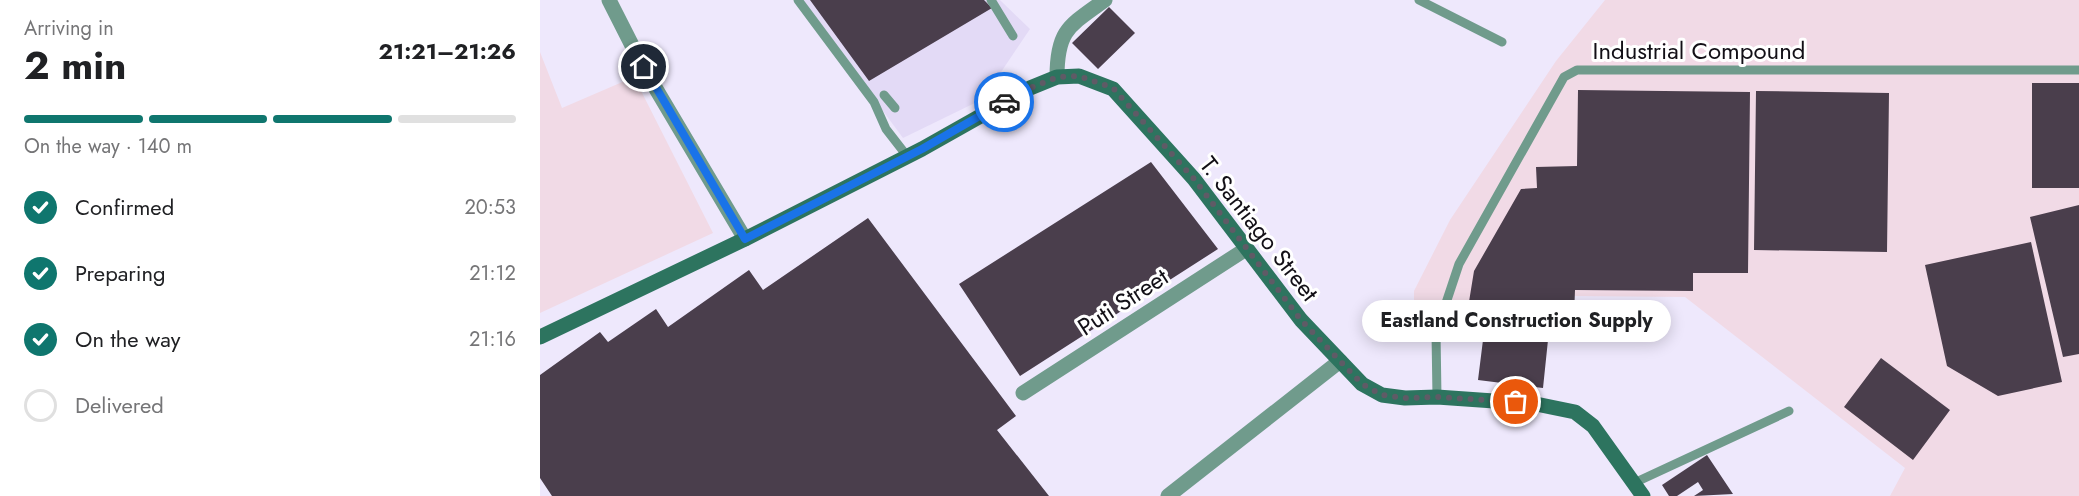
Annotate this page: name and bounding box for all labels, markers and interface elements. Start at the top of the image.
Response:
text: Arriving in [24,14,114,43]
street label: Industrial Compound [1593,33,1805,68]
text: 21:21–21:26 [379,35,516,67]
text: 2 min [24,37,126,94]
pin [618,41,669,92]
icon: home [627,50,660,83]
courier [974,72,1034,132]
icon: car [988,86,1021,119]
text: On the way · 140 m [24,132,192,161]
street label: T. Santiago Street [1192,149,1327,309]
icon: check [24,191,57,224]
text: Confirmed [75,191,174,223]
text: 20:53 [464,193,516,222]
icon: check [24,257,57,290]
text: Preparing [75,257,166,289]
text: 21:12 [469,259,516,288]
street label: Puti Street [1071,259,1175,344]
callout: Eastland Construction Supply [1362,300,1670,342]
text: Eastland Construction Supply [1380,306,1653,335]
icon: check [24,323,57,356]
text: On the way [75,323,180,355]
text: 21:16 [469,325,516,354]
pin [1490,376,1541,427]
icon: bag [1499,385,1532,418]
text: Delivered [75,389,164,421]

